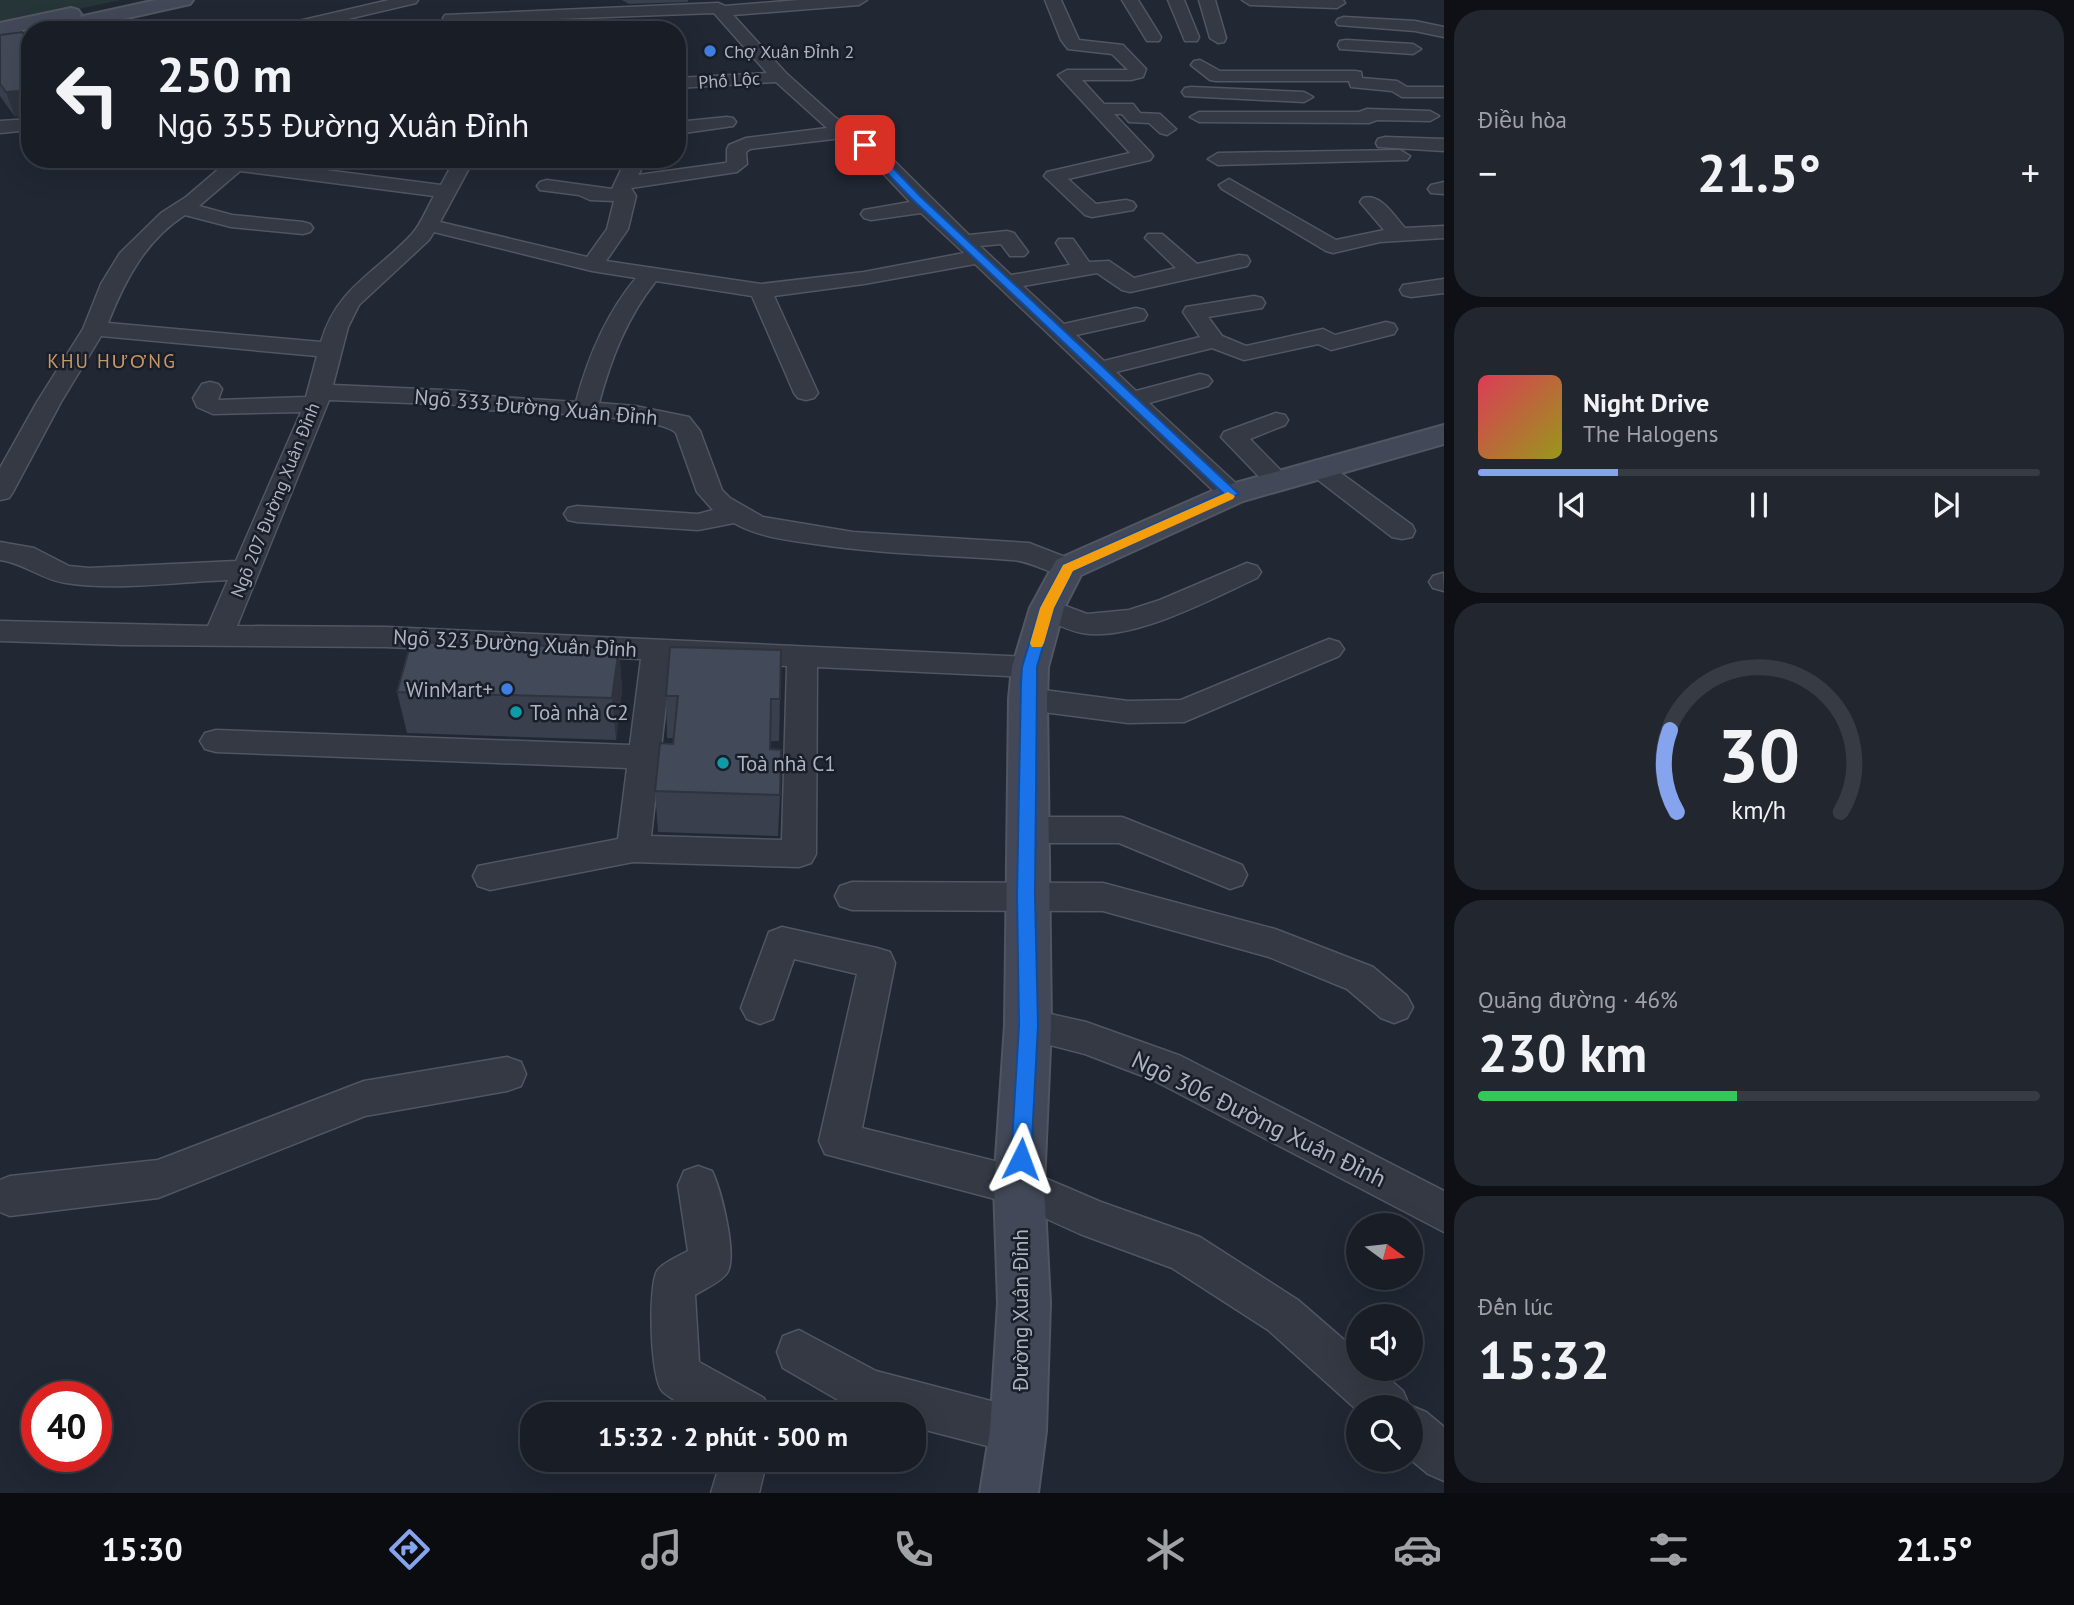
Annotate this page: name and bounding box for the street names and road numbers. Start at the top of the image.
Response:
street label: Phố Lộc [697,66,761,94]
street label: Ngõ 333 Đường Xuân Đỉnh [413,383,659,431]
street label: Ngõ 207 Đường Xuân Đỉnh [225,399,325,601]
street label: Ngõ 323 Đường Xuân Đỉnh [392,623,638,663]
street label: Ngõ 306 Đường Xuân Đỉnh [1127,1044,1391,1194]
street label: Đường Xuân Đỉnh [1007,1229,1034,1392]

